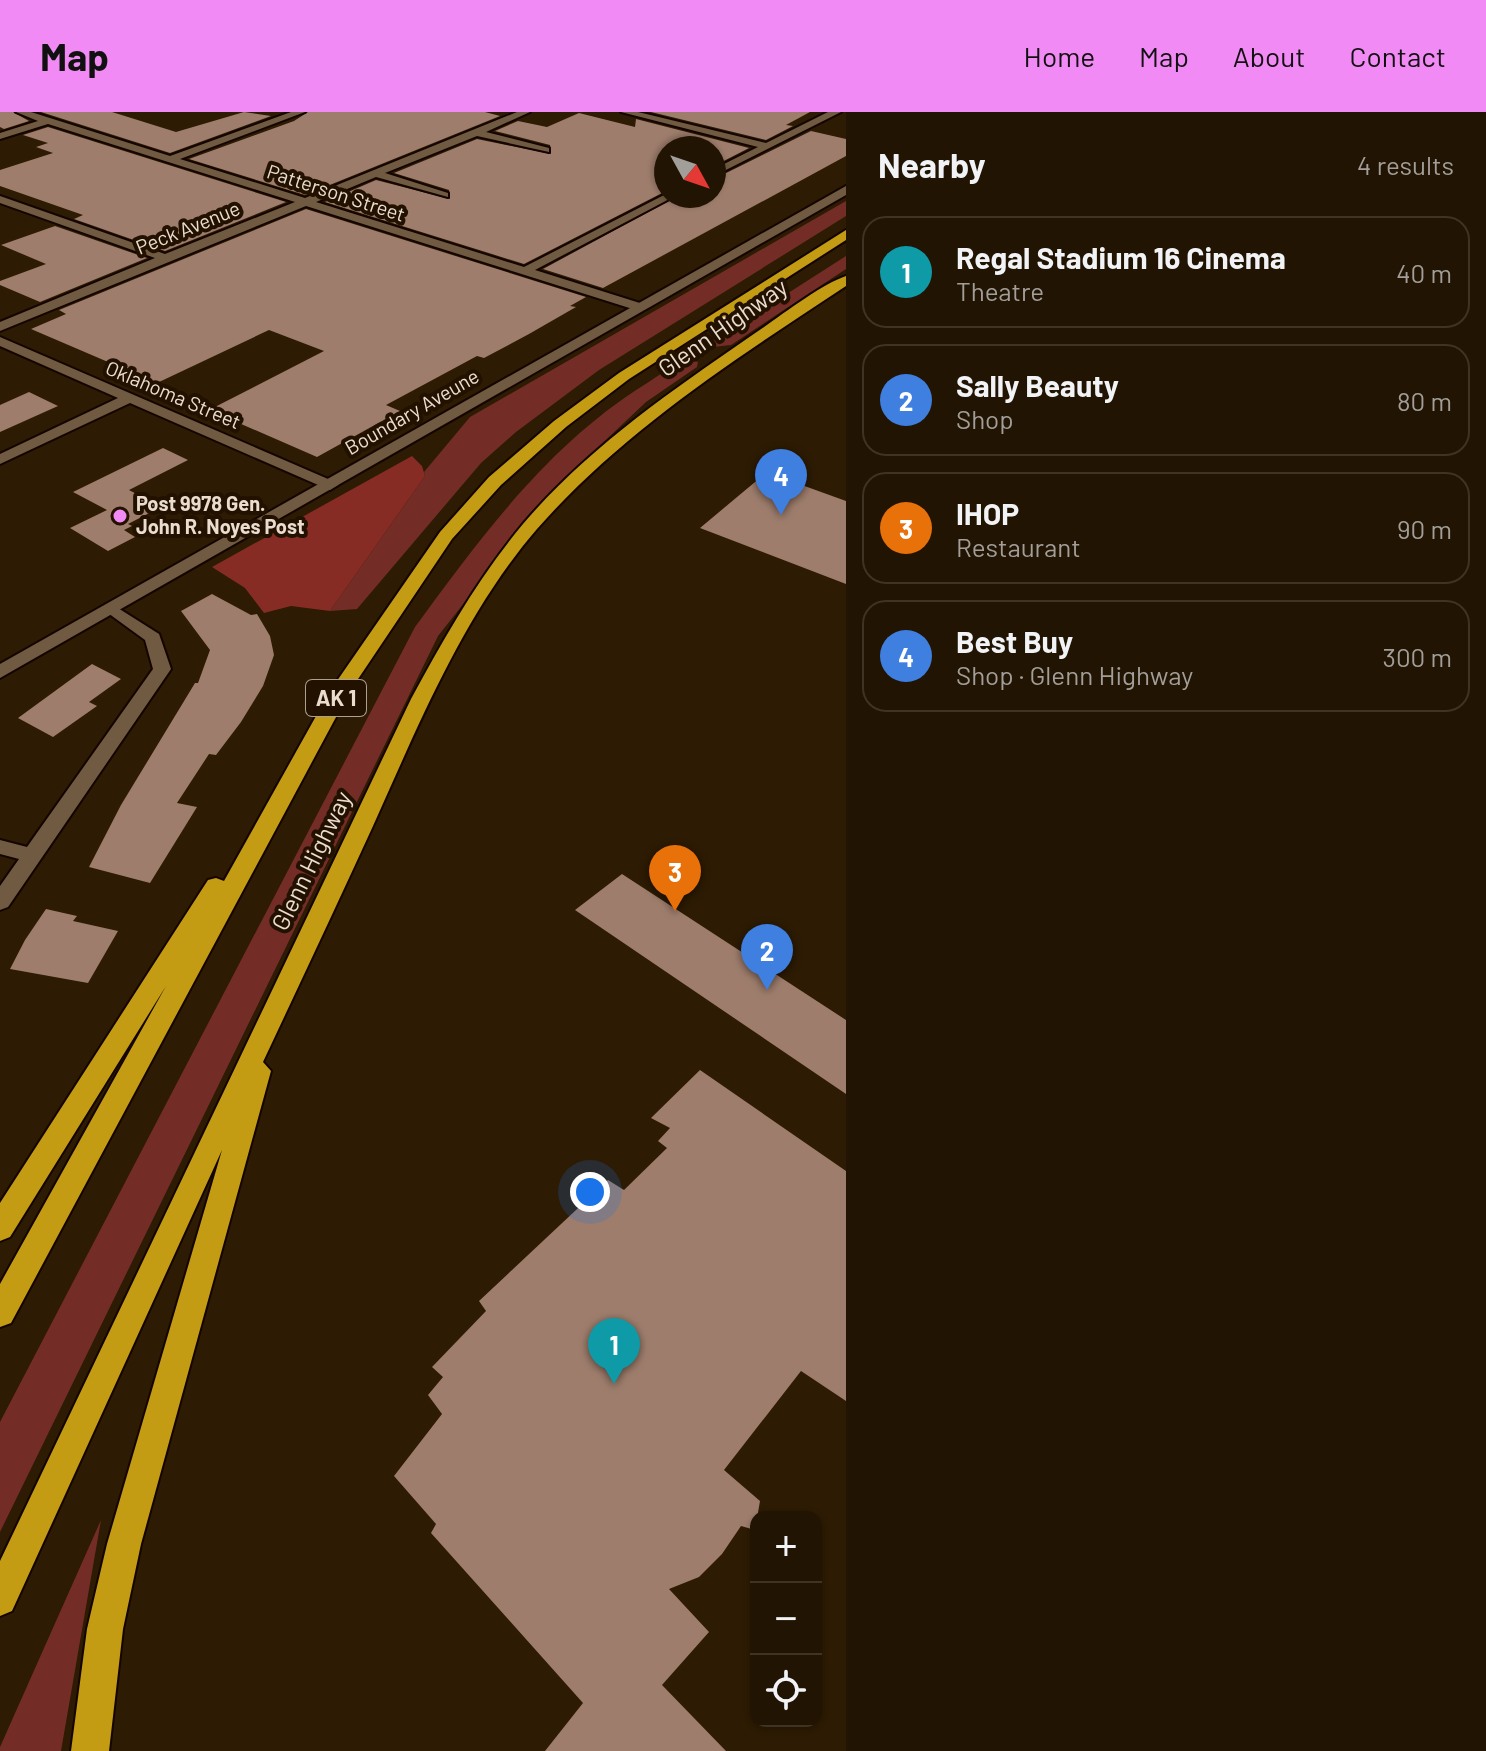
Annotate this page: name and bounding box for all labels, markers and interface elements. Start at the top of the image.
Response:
text: Map [40,33,109,79]
text: Home [1024,39,1095,73]
text: Map [1139,39,1189,73]
text: About [1233,39,1305,73]
text: Contact [1349,39,1446,73]
north arrow [654,136,726,208]
text: Nearby [878,144,986,185]
text: 4 results [1357,149,1454,180]
street label: Patterson Street [264,158,408,226]
street label: Peck Avenue [132,195,243,259]
text: Regal Stadium 16 Cinema [956,239,1286,275]
text: 1 [901,257,911,288]
text: 40 m [1396,257,1452,288]
street label: Glenn Highway [652,272,792,382]
text: Theatre [956,275,1044,306]
street label: Oklahoma Street [102,355,244,433]
street label: Boundary Aveune [340,363,483,459]
text: Sally Beauty [956,367,1119,403]
text: 2 [899,385,913,416]
text: 80 m [1397,385,1452,416]
text: Shop [956,403,1014,434]
pin: 4 [755,449,807,515]
place label: Post 9978 Gen. John R. Noyes Post [136,491,305,538]
text: IHOP [956,495,1019,531]
marker: Post 9978 Gen. John R. Noyes Post [111,507,129,525]
text: 3 [899,513,913,544]
text: 90 m [1397,513,1452,544]
text: Restaurant [956,531,1081,562]
text: Best Buy [956,623,1073,659]
text: 4 [898,641,914,672]
text: 300 m [1383,641,1452,672]
text: Shop · Glenn Highway [956,659,1193,690]
road number: AK 1 [306,680,366,716]
street label: Glenn Highway [264,786,357,935]
pin: 3 [649,845,701,911]
pin: 2 [741,924,793,990]
your location [570,1172,610,1212]
pin: 1 [588,1318,640,1384]
map controls [750,1511,822,1727]
button: + [750,1511,822,1583]
button: − [750,1583,822,1655]
button: locate [750,1655,822,1727]

